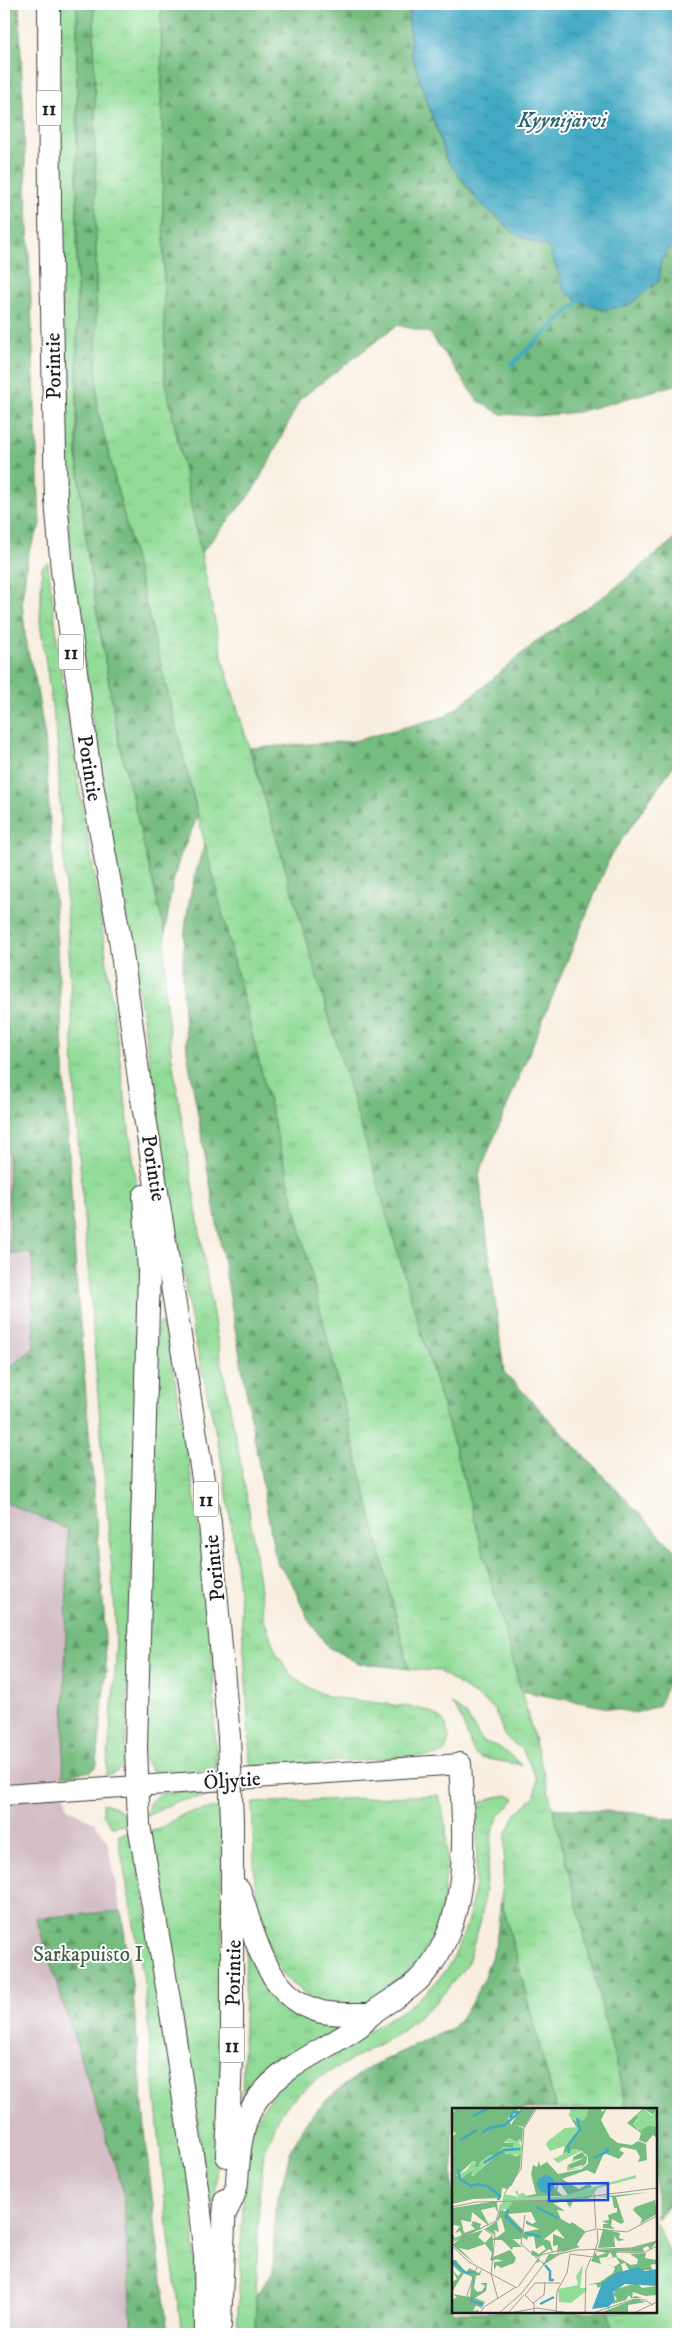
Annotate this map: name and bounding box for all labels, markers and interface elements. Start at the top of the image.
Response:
road number: 11 [36,90,62,126]
water label: Kyynijärvi [516,107,608,134]
street label: Porintie [40,332,68,400]
road number: 11 [58,634,84,670]
street label: Porintie [71,733,107,804]
street label: Porintie [135,1133,171,1204]
road number: 11 [194,1482,218,1516]
street label: Porintie [199,1533,231,1603]
street label: Öljytie [203,1765,262,1796]
street label: Porintie [220,1939,248,2007]
park label: Sarkapuisto I [33,1942,143,1968]
road number: 11 [220,2028,244,2062]
inset map [452,2108,657,2313]

